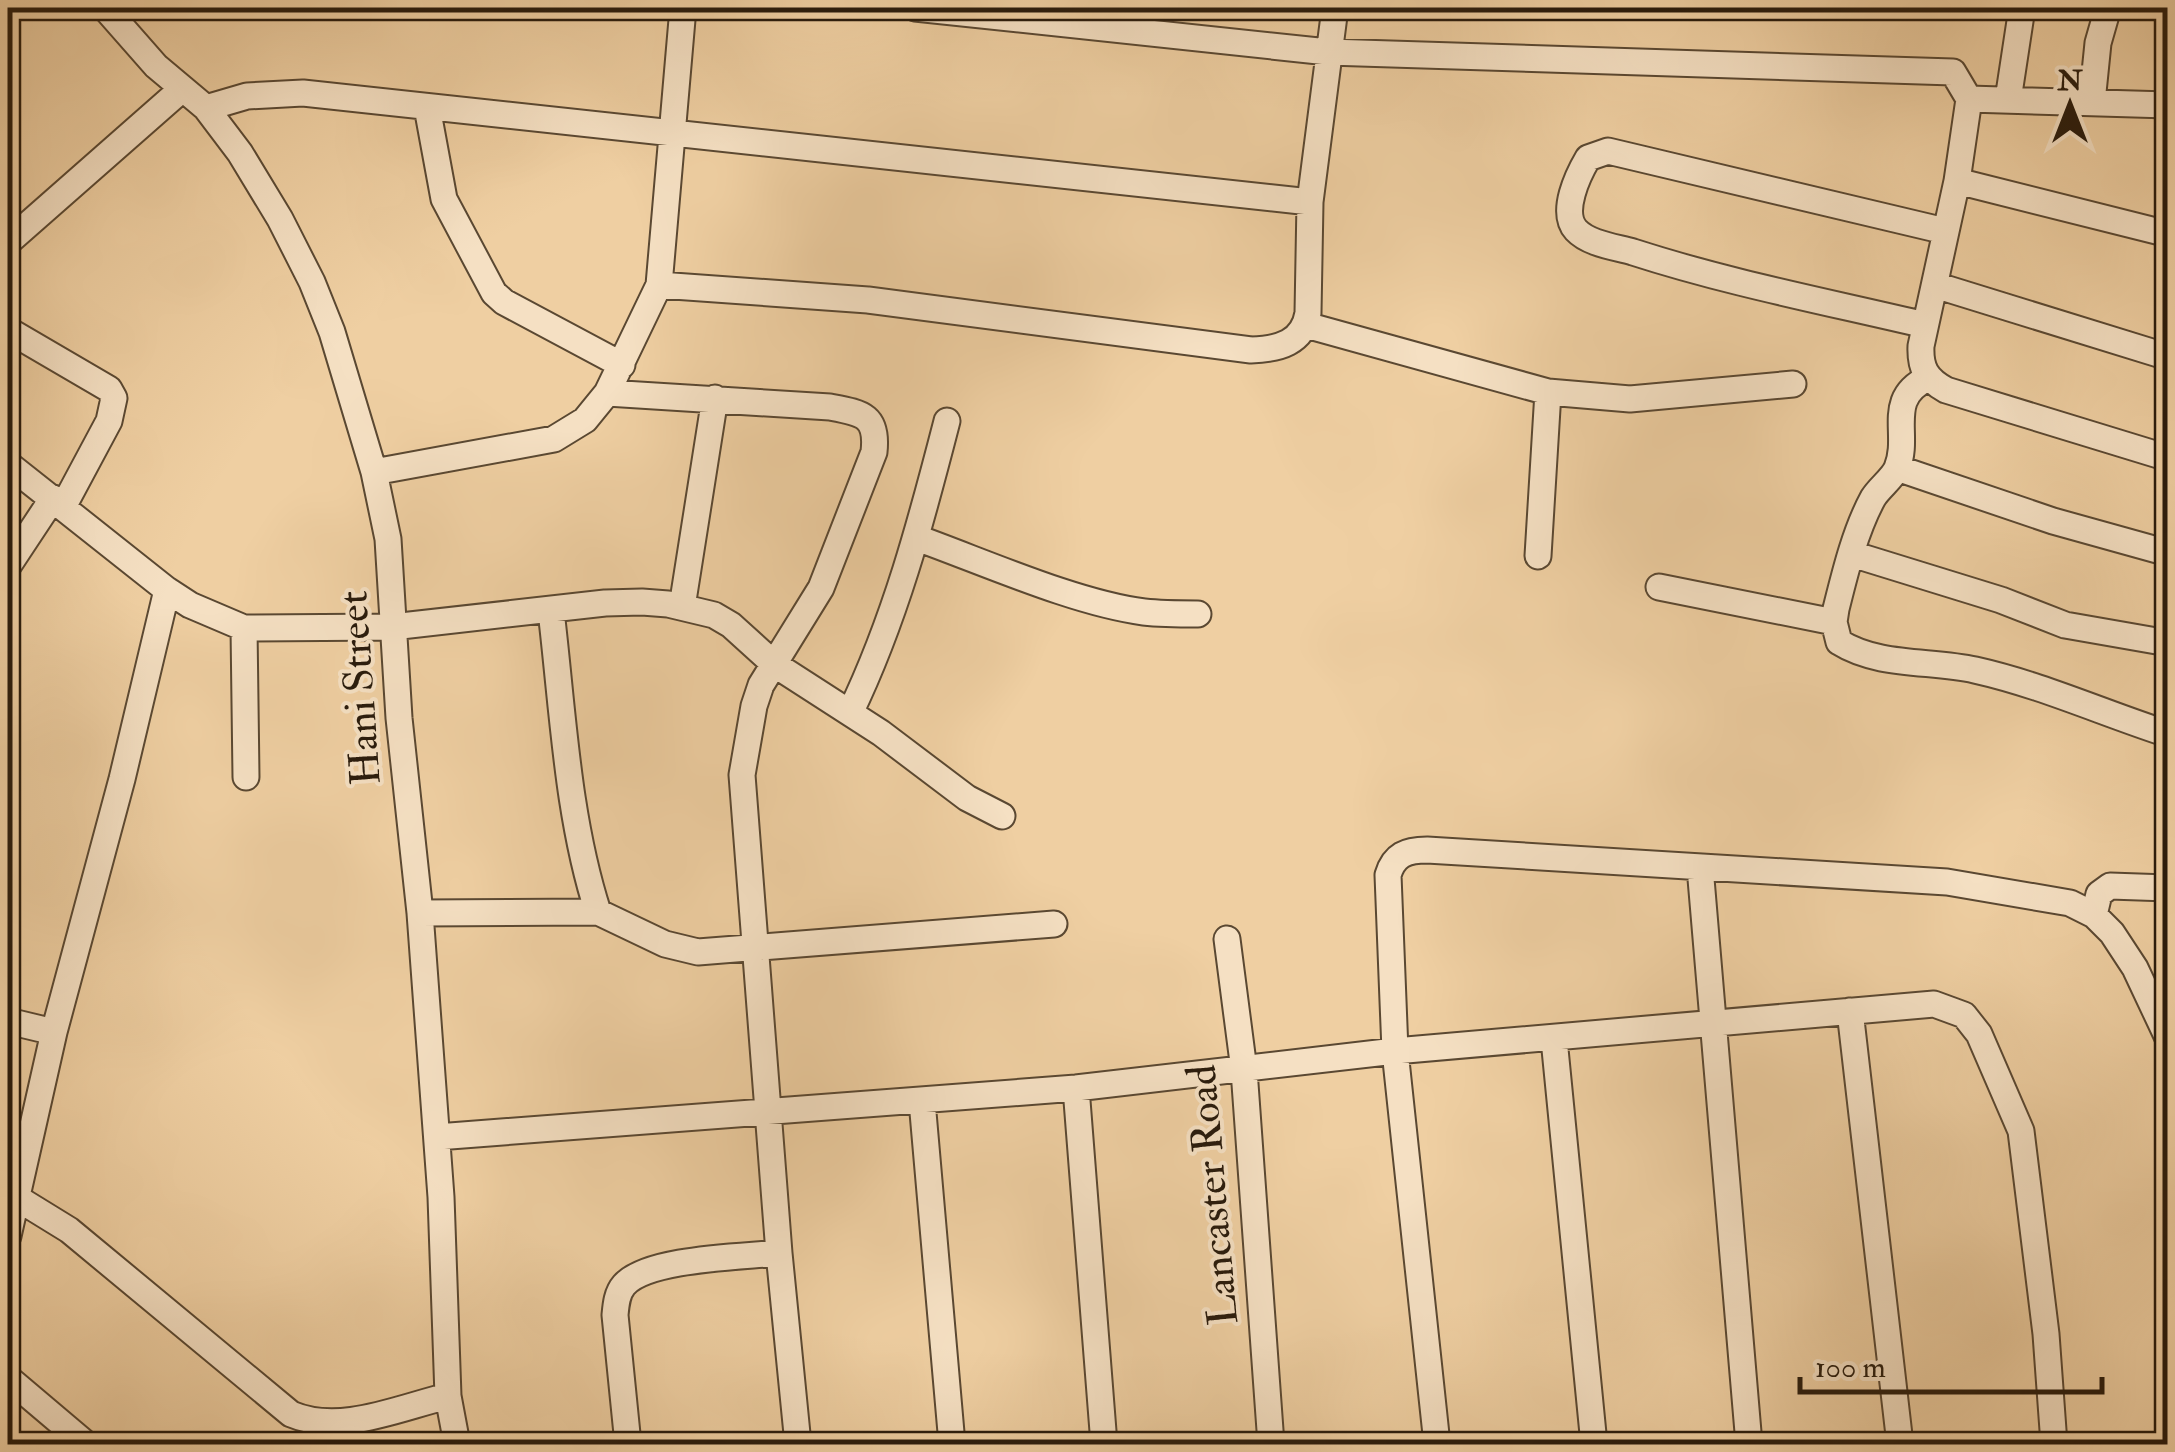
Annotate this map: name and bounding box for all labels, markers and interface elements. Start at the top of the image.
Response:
north arrow [2020,55,2120,155]
text: N [2056,64,2083,99]
street label: Hani Street [327,589,393,787]
street label: Lancaster Road [1176,1062,1250,1327]
scale bar [1800,1332,2102,1394]
text: 100 m [1815,1349,1886,1386]

